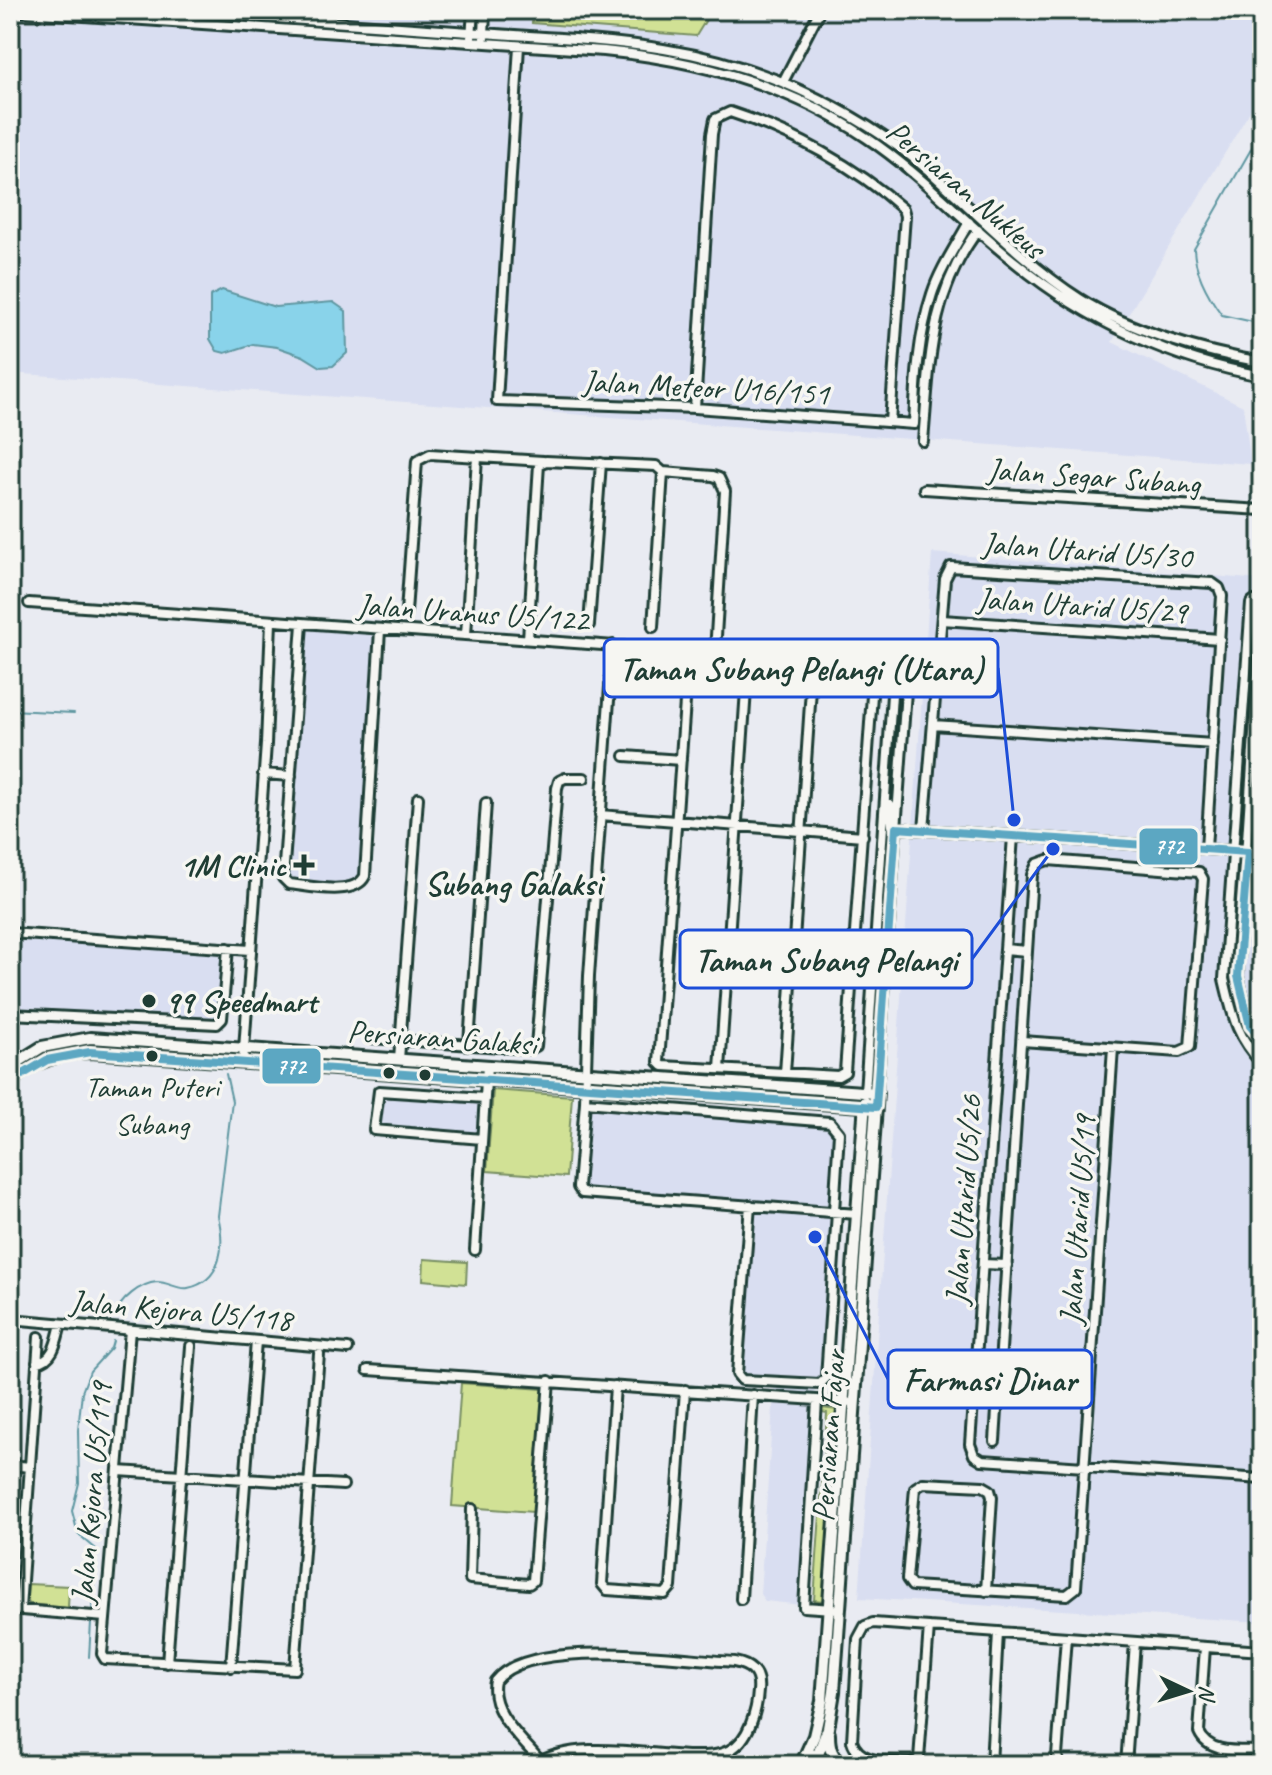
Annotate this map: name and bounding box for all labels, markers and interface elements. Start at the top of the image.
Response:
street label: Persiaran Nukleus [878,111,1056,270]
street label: Jalan Meteor U16/151 [580,360,832,415]
street label: Jalan Segar Subang [984,448,1203,505]
street label: Jalan Utarid U5/30 [979,523,1196,578]
street label: Jalan Utarid U5/29 [974,578,1191,633]
street label: Jalan Uranus U5/122 [354,584,593,641]
callout: Taman Subang Pelangi (Utara) [604,639,998,697]
text: Taman Subang Pelangi (Utara) [619,647,986,690]
line badge: 772 [1138,827,1199,866]
text: 772 [1154,833,1186,861]
place label: 1M Clinic [180,845,287,886]
marker: 1M Clinic [293,854,315,876]
district label: Subang Galaksi [424,862,606,905]
callout: Taman Subang Pelangi [680,930,972,988]
text: Taman Subang Pelangi [695,938,962,981]
place label: 99 Speedmart [165,981,320,1022]
marker: 99 Speedmart [140,992,158,1010]
street label: Persiaran Galaksi [346,1010,542,1065]
line badge: 772 [261,1047,322,1085]
marker: Taman Puteri Subang [144,1048,160,1064]
text: 772 [276,1053,308,1081]
unlabelled marker [381,1065,397,1081]
unlabelled marker [417,1067,433,1083]
place label: Taman Puteri Subang [85,1068,222,1143]
street label: Jalan Utarid U5/26 [936,1092,991,1308]
street label: Jalan Utarid U5/19 [1050,1111,1105,1328]
street label: Jalan Kejora U5/118 [66,1280,296,1341]
street label: Persiaran Fajar [802,1347,855,1523]
callout: Farmasi Dinar [888,1350,1092,1408]
text: Farmasi Dinar [904,1358,1080,1401]
street label: Jalan Kejora U5/119 [61,1378,122,1608]
north arrow [1148,1651,1228,1731]
text: N [1192,1685,1221,1703]

